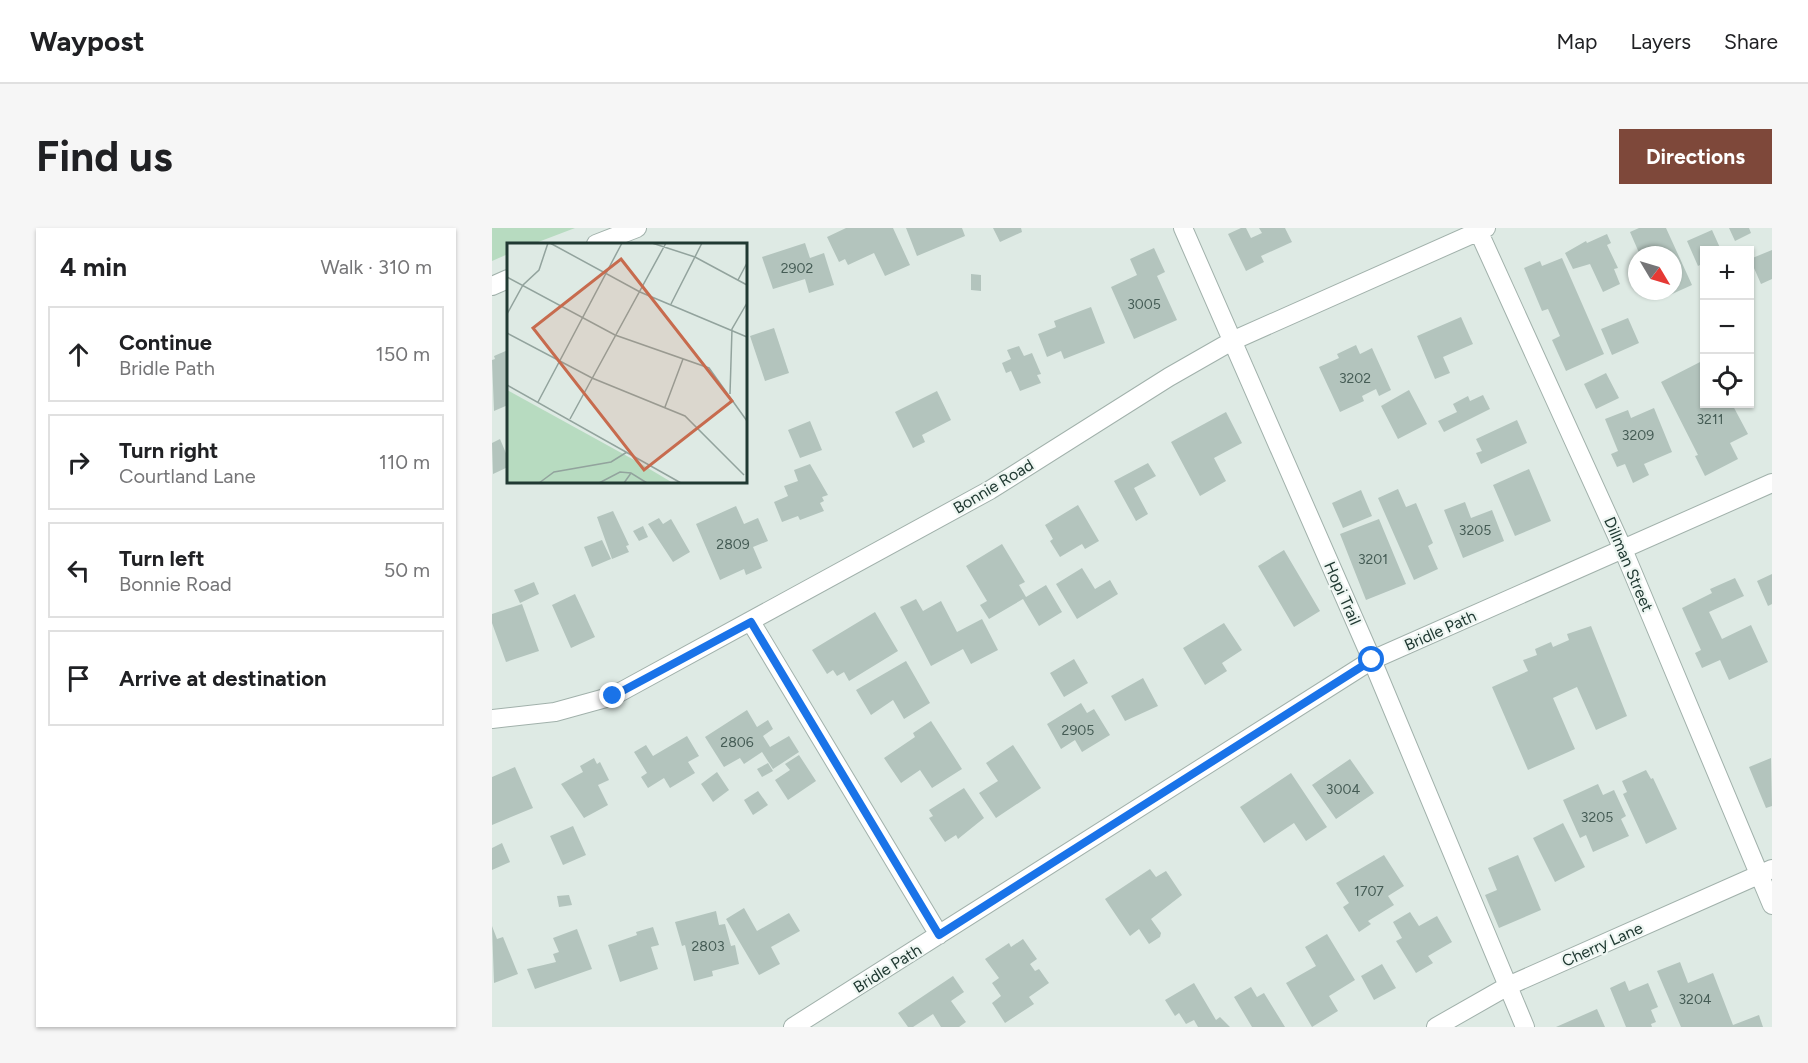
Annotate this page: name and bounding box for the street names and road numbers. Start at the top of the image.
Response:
street label: Bonnie Road [950,455,1037,518]
street label: Dillman Street [1600,514,1657,614]
street label: Hopi Trail [1320,559,1365,628]
street label: Bridle Path [1401,606,1479,655]
street label: Cherry Lane [1559,918,1646,971]
street label: Bridle Path [850,940,925,997]

